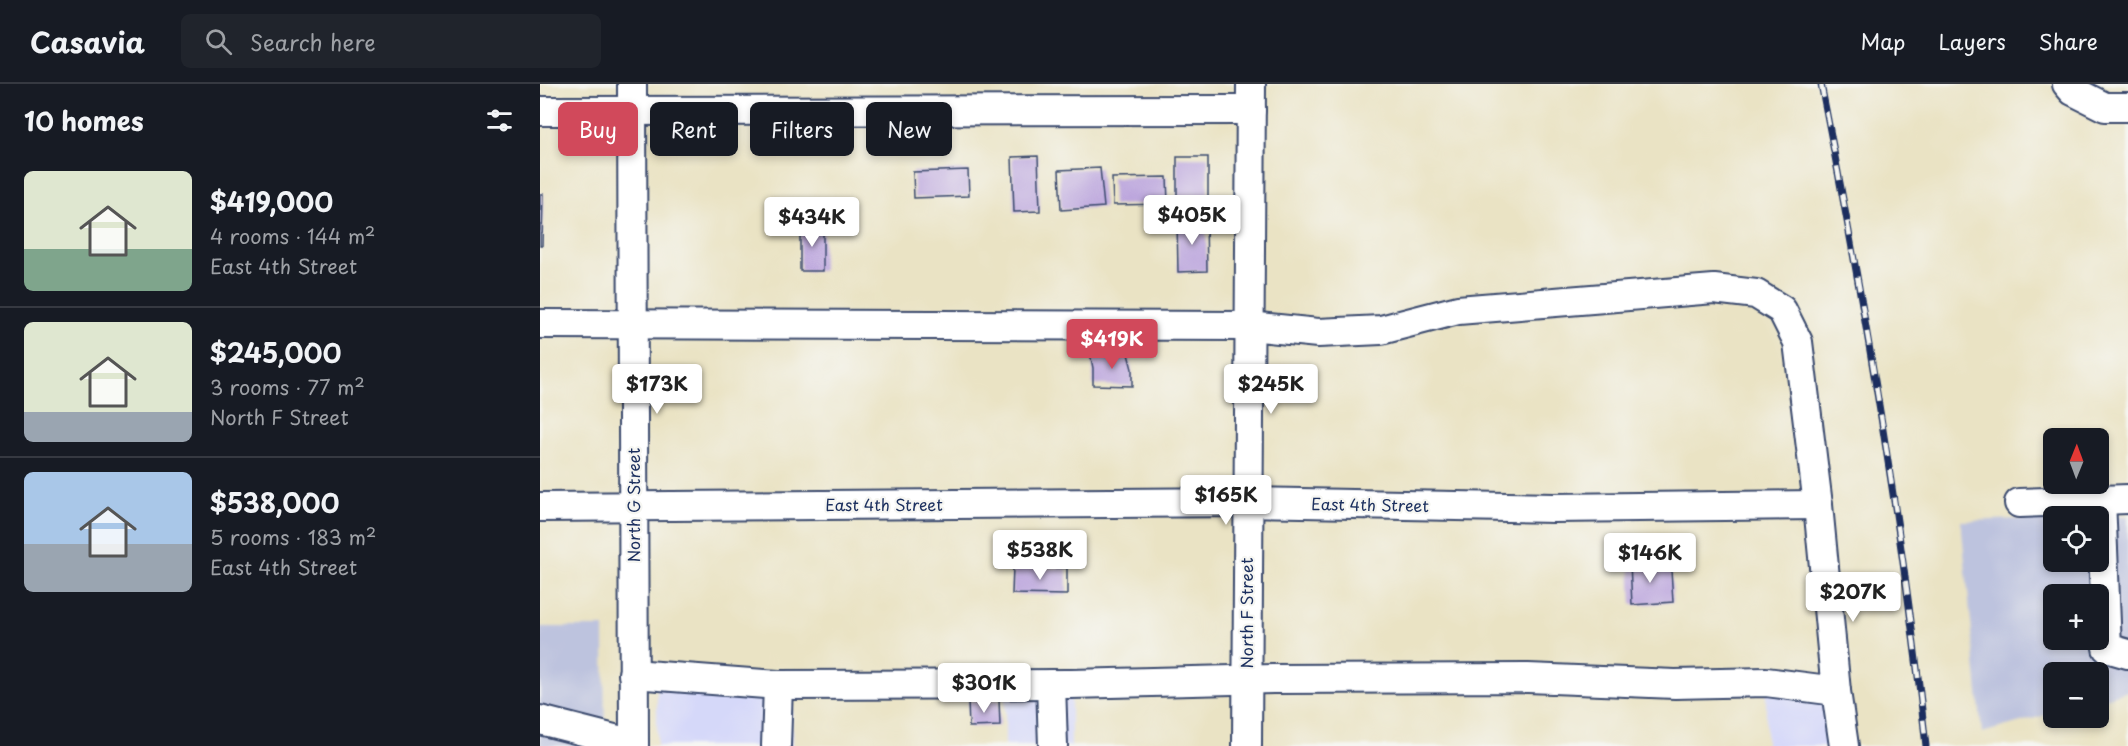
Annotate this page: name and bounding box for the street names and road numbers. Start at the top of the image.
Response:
street label: North G Street [621,447,645,562]
street label: East 4th Street [1311,491,1430,517]
street label: East 4th Street [825,492,943,516]
street label: North F Street [1234,557,1258,668]

